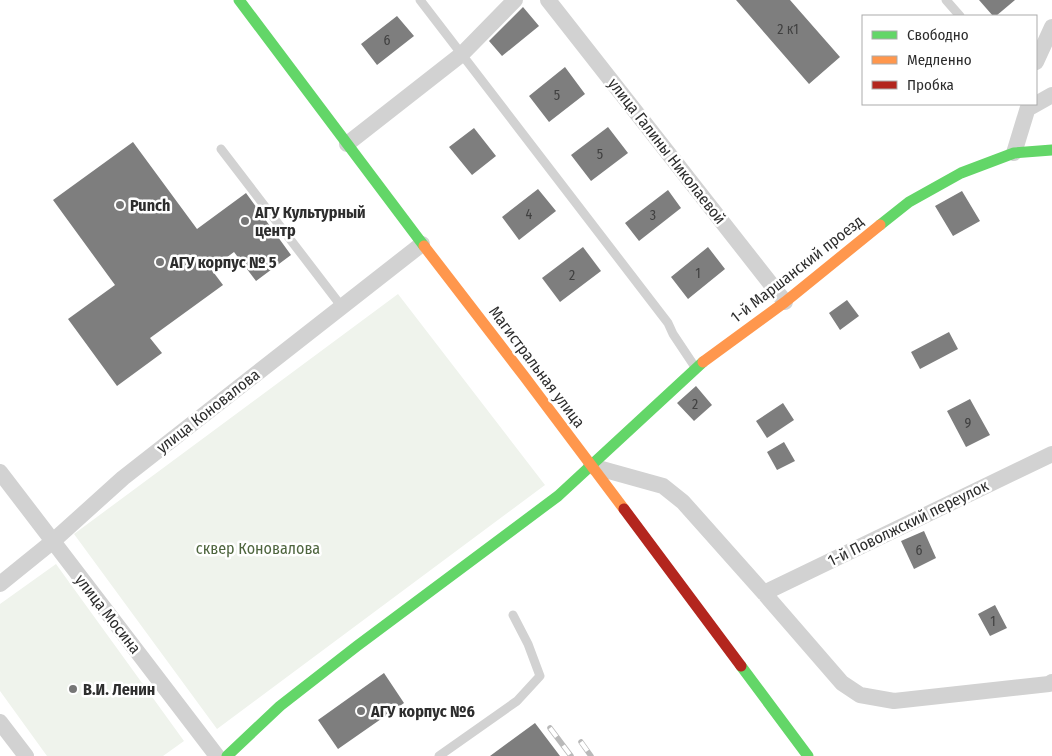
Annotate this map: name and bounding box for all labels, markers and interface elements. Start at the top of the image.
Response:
legend [862,15,1037,105]
house number: 2 к1 [777,21,799,38]
text: Свободно [907,26,969,44]
house number: 6 [384,32,391,49]
text: Медленно [907,51,972,69]
street label: улица Галины Николаевой [604,74,730,228]
text: Пробка [907,76,954,94]
house number: 5 [554,87,560,104]
house number: 5 [597,146,603,163]
place label: Punch [130,196,170,215]
marker: Punch [114,199,126,211]
place label: АГУ Культурный центр [254,203,366,240]
house number: 4 [526,206,533,223]
house number: 3 [650,207,656,224]
street label: 1-й Маршанский проезд [727,211,867,327]
marker: АГУ Культурный центр [239,215,251,227]
place label: АГУ корпус № 5 [169,253,277,272]
marker: АГУ корпус № 5 [154,256,166,268]
house number: 1 [695,265,701,282]
house number: 2 [569,267,575,284]
street label: Магистральная улица [485,302,589,432]
street label: улица Коновалова [153,365,263,457]
house number: 2 [692,396,698,413]
house number: 9 [965,415,972,432]
street label: 1-й Поволжский переулок [825,476,992,570]
park label: сквер Коновалова [196,539,320,558]
house number: 6 [916,542,923,559]
street label: улица Мосина [71,571,145,658]
house number: 1 [990,613,996,630]
place label: В.И. Ленин [83,680,155,699]
marker: В.И. Ленин [67,683,79,695]
place label: АГУ корпус №6 [370,702,475,721]
marker: АГУ корпус №6 [355,705,367,717]

